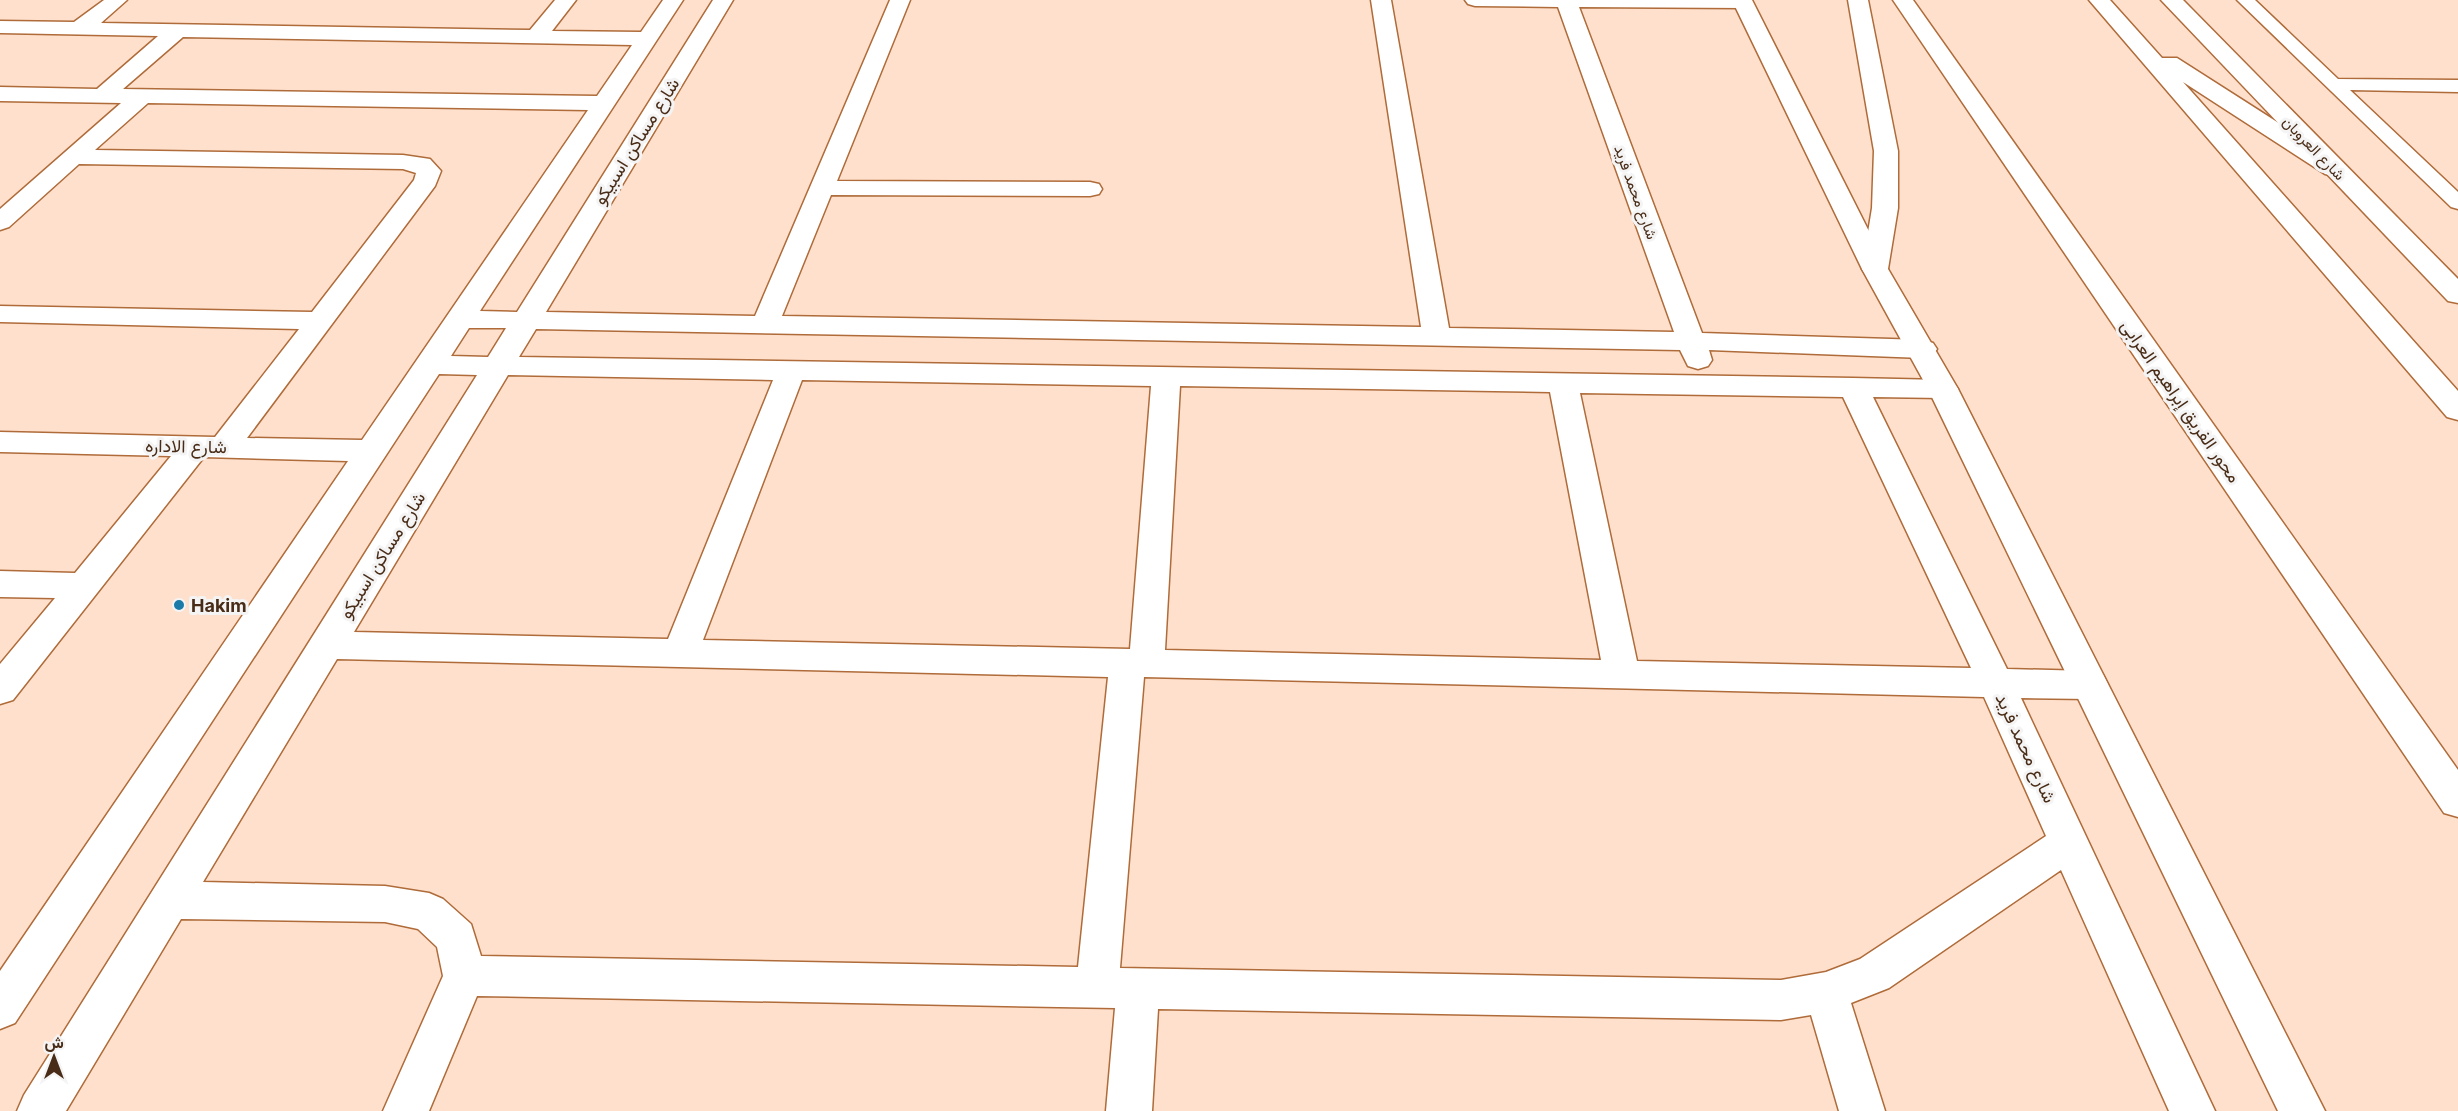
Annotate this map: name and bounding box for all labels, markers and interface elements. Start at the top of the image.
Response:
street label: شارع مساكن اسبيكو [589,74,685,209]
street label: شارع العروبان [2277,112,2349,185]
street label: شارع محمد فريد [1608,142,1662,242]
street label: محور الفريق إبراهيم العرابى [2115,316,2245,488]
street label: شارع الاداره [145,435,227,459]
street label: شارع مساكن اسبيكو [335,488,431,623]
place label: Hakim [191,595,247,616]
marker: Hakim [172,598,186,612]
street label: شارع محمد فريد [1990,690,2061,807]
north arrow [24,1027,84,1087]
text: ش [44,1032,64,1052]

